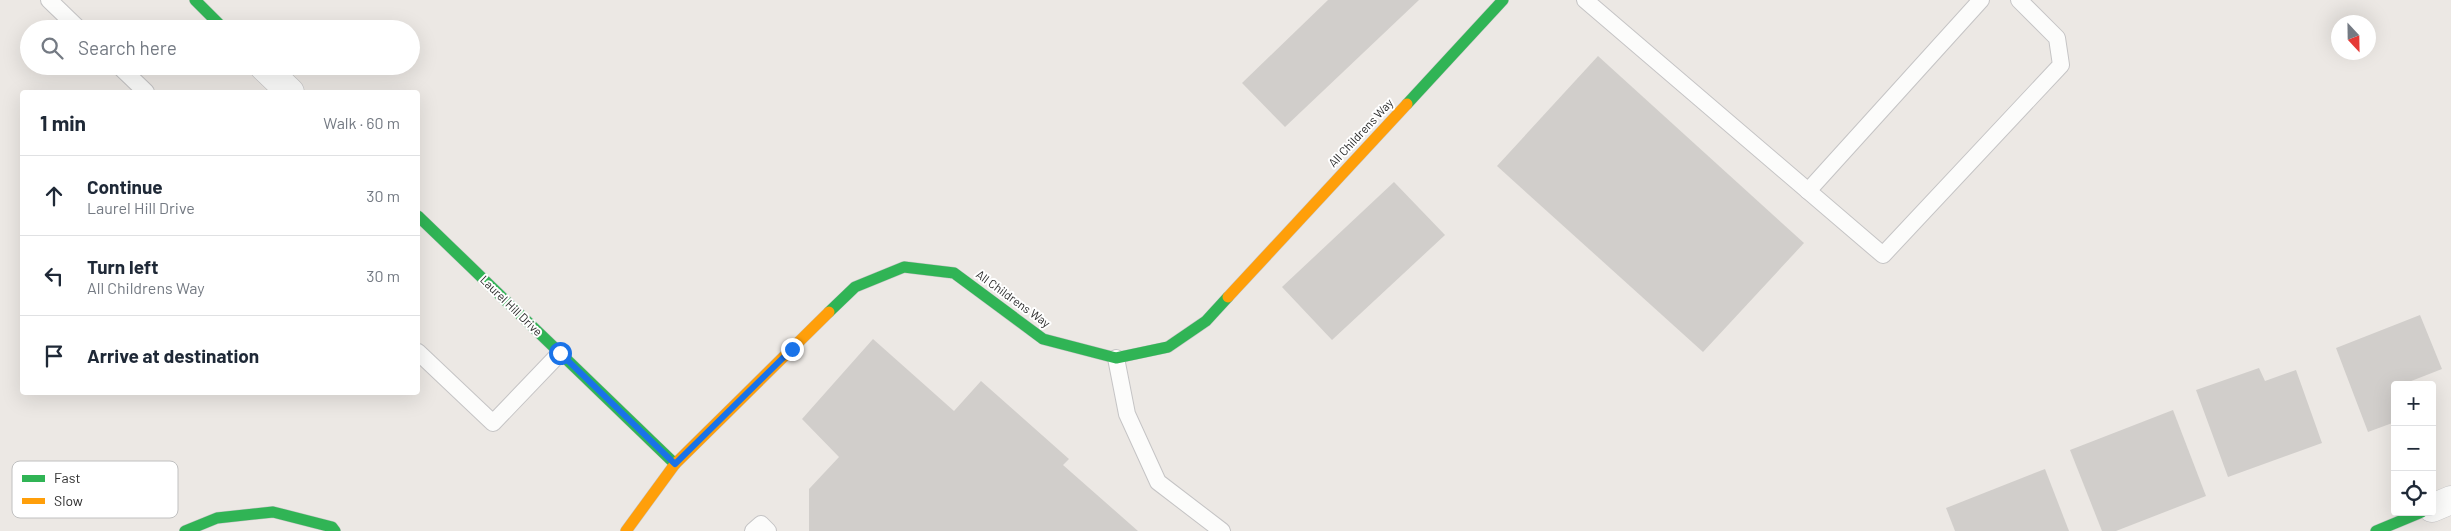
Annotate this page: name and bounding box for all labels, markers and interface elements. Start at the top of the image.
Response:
north arrow [2331,15,2376,60]
search box [20,20,420,75]
icon: search [38,34,66,62]
text: Search here [78,36,177,59]
street label: All Childrens Way [1325,95,1396,169]
text: 1 min [40,110,86,135]
text: Walk · 60 m [323,113,400,132]
text: Continue [87,175,163,198]
icon: ahead [40,182,68,210]
text: 30 m [366,186,400,205]
text: Laurel Hill Drive [87,198,195,217]
text: Turn left [87,255,158,278]
icon: left [40,262,68,290]
text: 30 m [366,266,400,285]
street label: All Childrens Way [974,267,1054,330]
street label: Laurel Hill Drive [478,272,546,338]
text: All Childrens Way [87,278,205,297]
route end [781,338,804,361]
icon: arrive [40,342,68,370]
route start [549,342,572,365]
text: Arrive at destination [87,344,259,367]
map controls [2391,381,2436,516]
button: + [2391,381,2436,426]
button: − [2391,426,2436,471]
legend [12,461,178,518]
text: Fast [54,469,80,486]
button: locate [2391,471,2436,516]
text: Slow [54,492,83,509]

